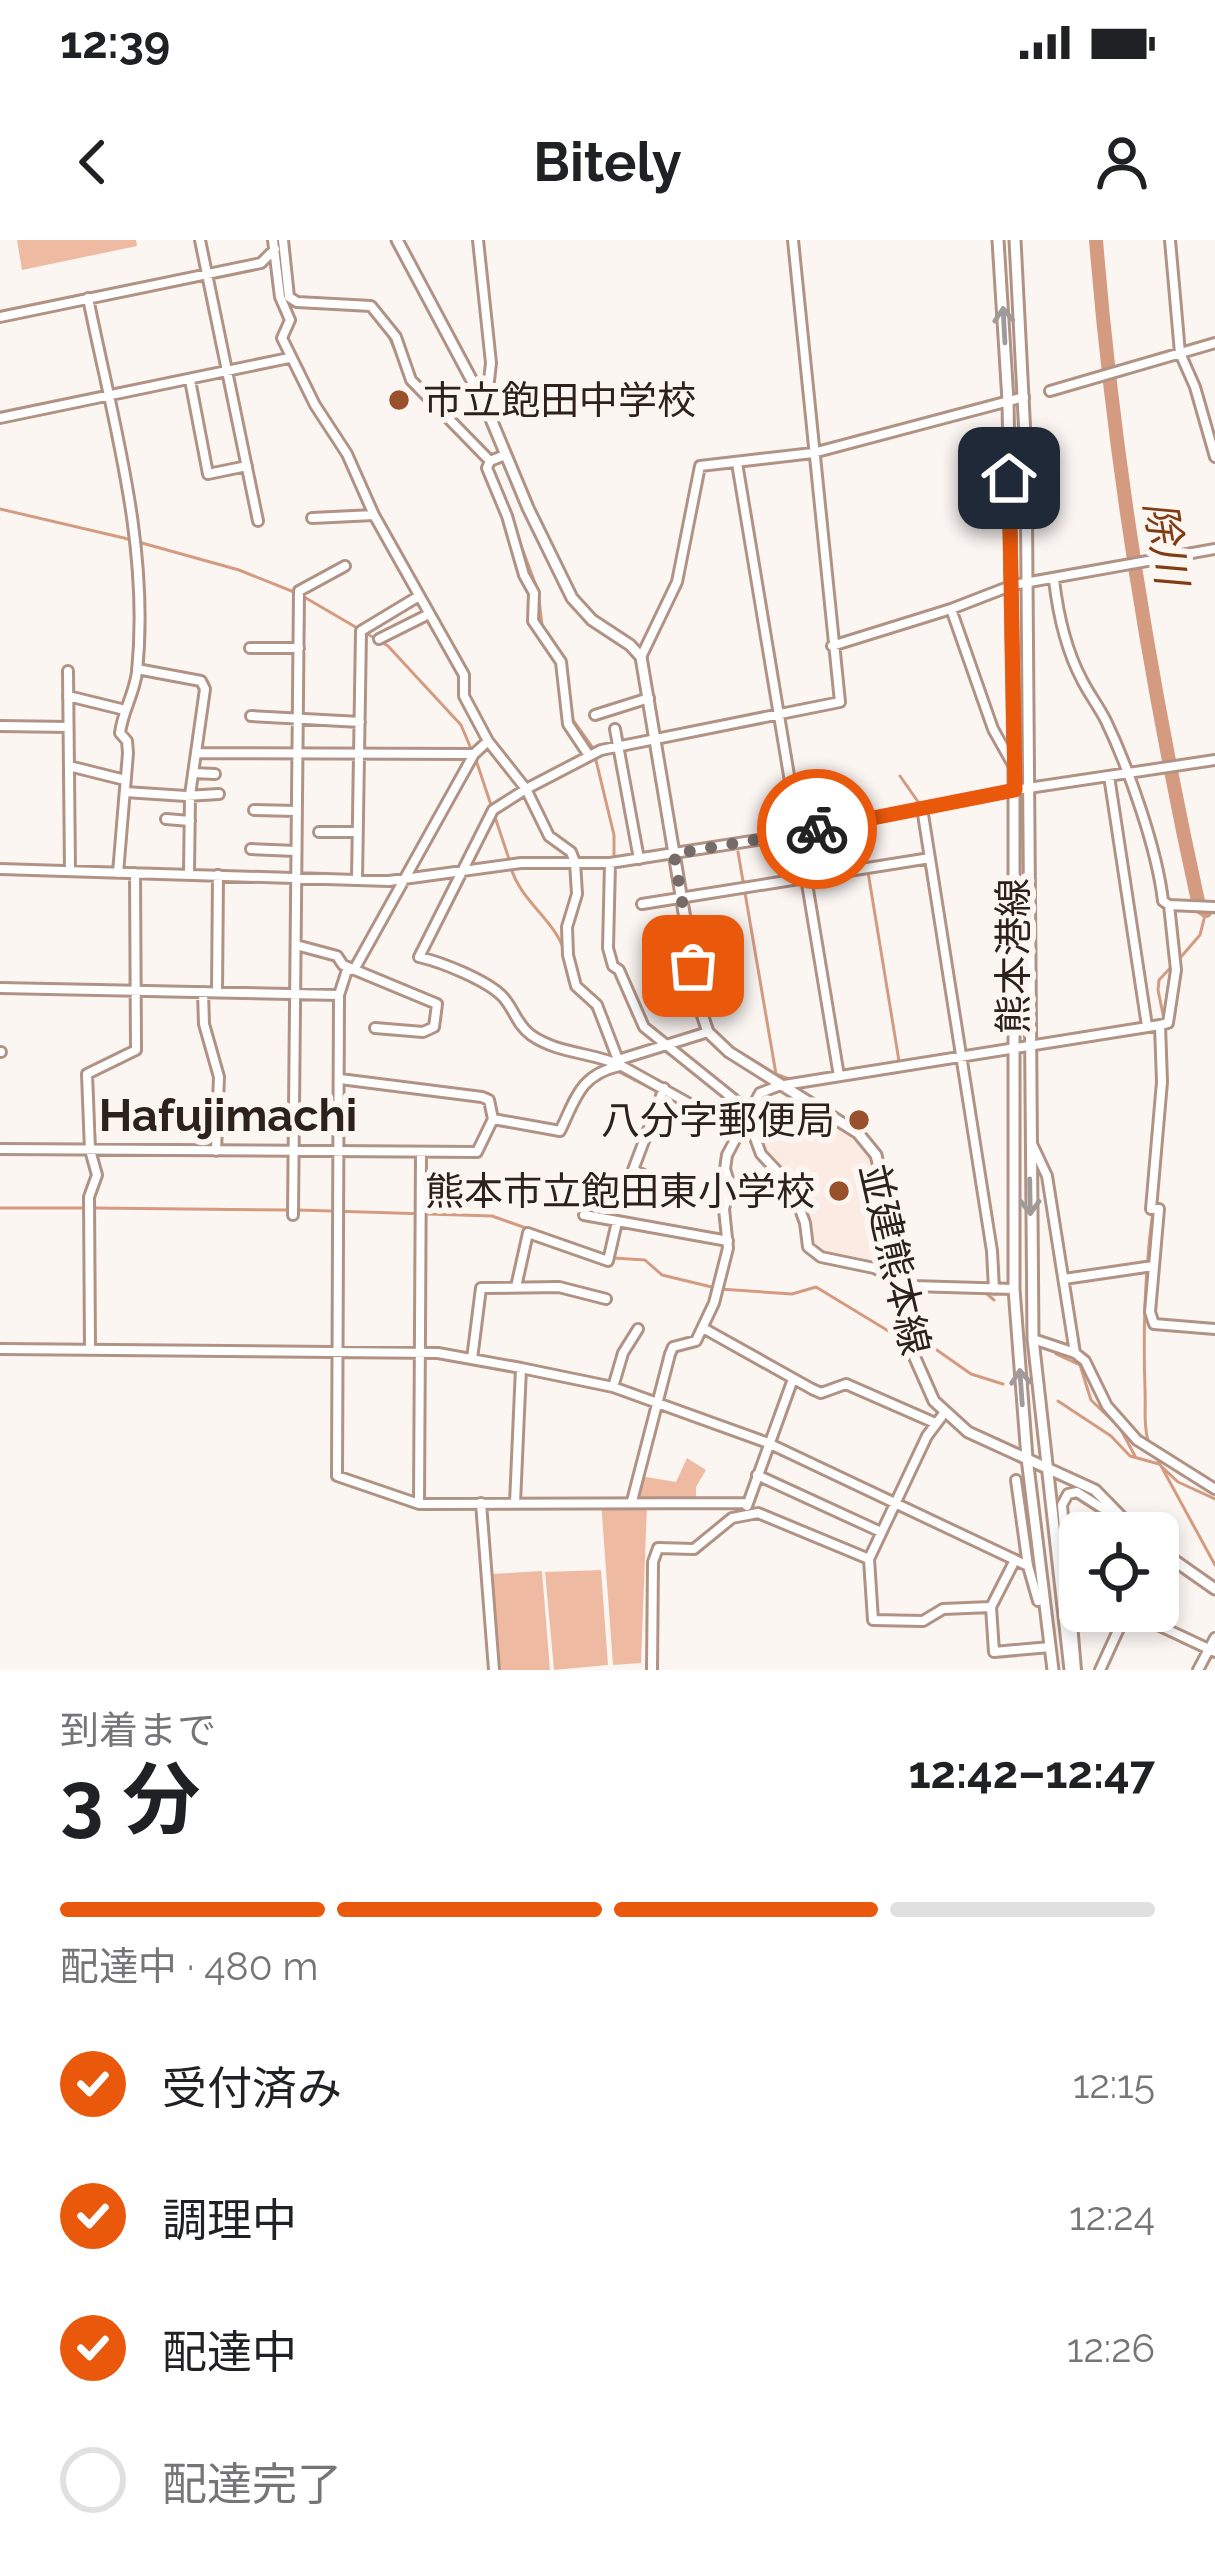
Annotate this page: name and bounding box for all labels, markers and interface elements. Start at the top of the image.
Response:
text: 12:39 [60,16,170,69]
icon: back [60,129,126,195]
icon: person [1089,129,1155,195]
text: Bitely [533,130,682,194]
one-way arrow [992,306,1015,345]
place label: 市立飽田中学校 [423,377,696,423]
marker: 市立飽田中学校 [386,387,412,413]
pin [958,427,1060,529]
icon: home [976,445,1042,511]
water label: 除川 [1135,498,1197,592]
courier [757,769,877,889]
icon: bike [784,796,850,862]
street label: 熊本港線 [990,878,1036,1034]
pin [642,915,744,1017]
icon: bag [660,933,726,999]
district label: Hafujimachi [99,1089,357,1142]
place label: 八分字郵便局 [601,1097,835,1143]
marker: 八分字郵便局 [846,1107,872,1133]
street label: 並建熊本線 [851,1159,939,1359]
place label: 熊本市立飽田東小学校 [425,1168,815,1214]
one-way arrow [1019,1177,1041,1216]
marker: 熊本市立飽田東小学校 [826,1178,852,1204]
one-way arrow [1009,1368,1032,1407]
map controls [1059,1512,1179,1632]
button: locate [1059,1512,1179,1632]
text: 到着まで [60,1707,216,1753]
text: 12:42–12:47 [908,1746,1155,1799]
text: 3 分 [60,1754,200,1845]
text: 配達中 · 480 m [60,1943,318,1989]
icon: check [60,2051,126,2117]
text: 12:15 [1073,2061,1155,2107]
text: 受付済み [162,2062,342,2115]
icon: check [60,2183,126,2249]
text: 12:24 [1069,2193,1155,2239]
text: 調理中 [162,2194,297,2247]
icon: check [60,2315,126,2381]
text: 12:26 [1067,2325,1155,2371]
text: 配達中 [162,2326,297,2379]
text: 配達完了 [162,2458,342,2511]

